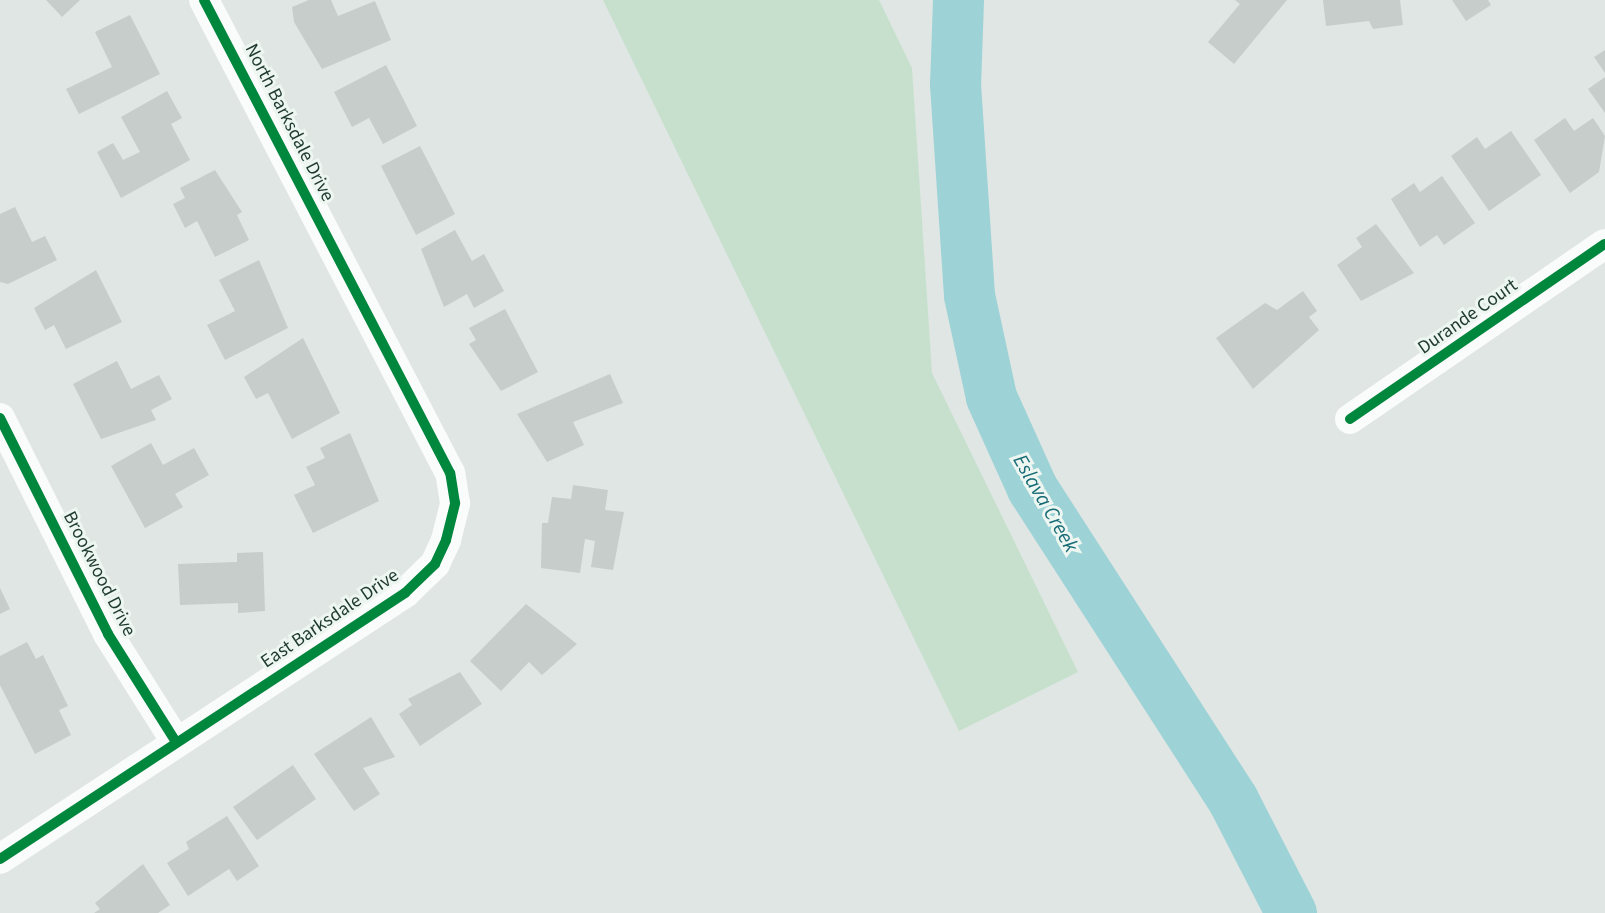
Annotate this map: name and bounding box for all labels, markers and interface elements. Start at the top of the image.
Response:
street label: North Barksdale Drive [239,40,339,206]
street label: Durande Court [1414,274,1522,360]
water label: Eslava Creek [1008,450,1084,556]
street label: Brookwood Drive [58,508,140,640]
street label: East Barksdale Drive [257,564,403,674]

